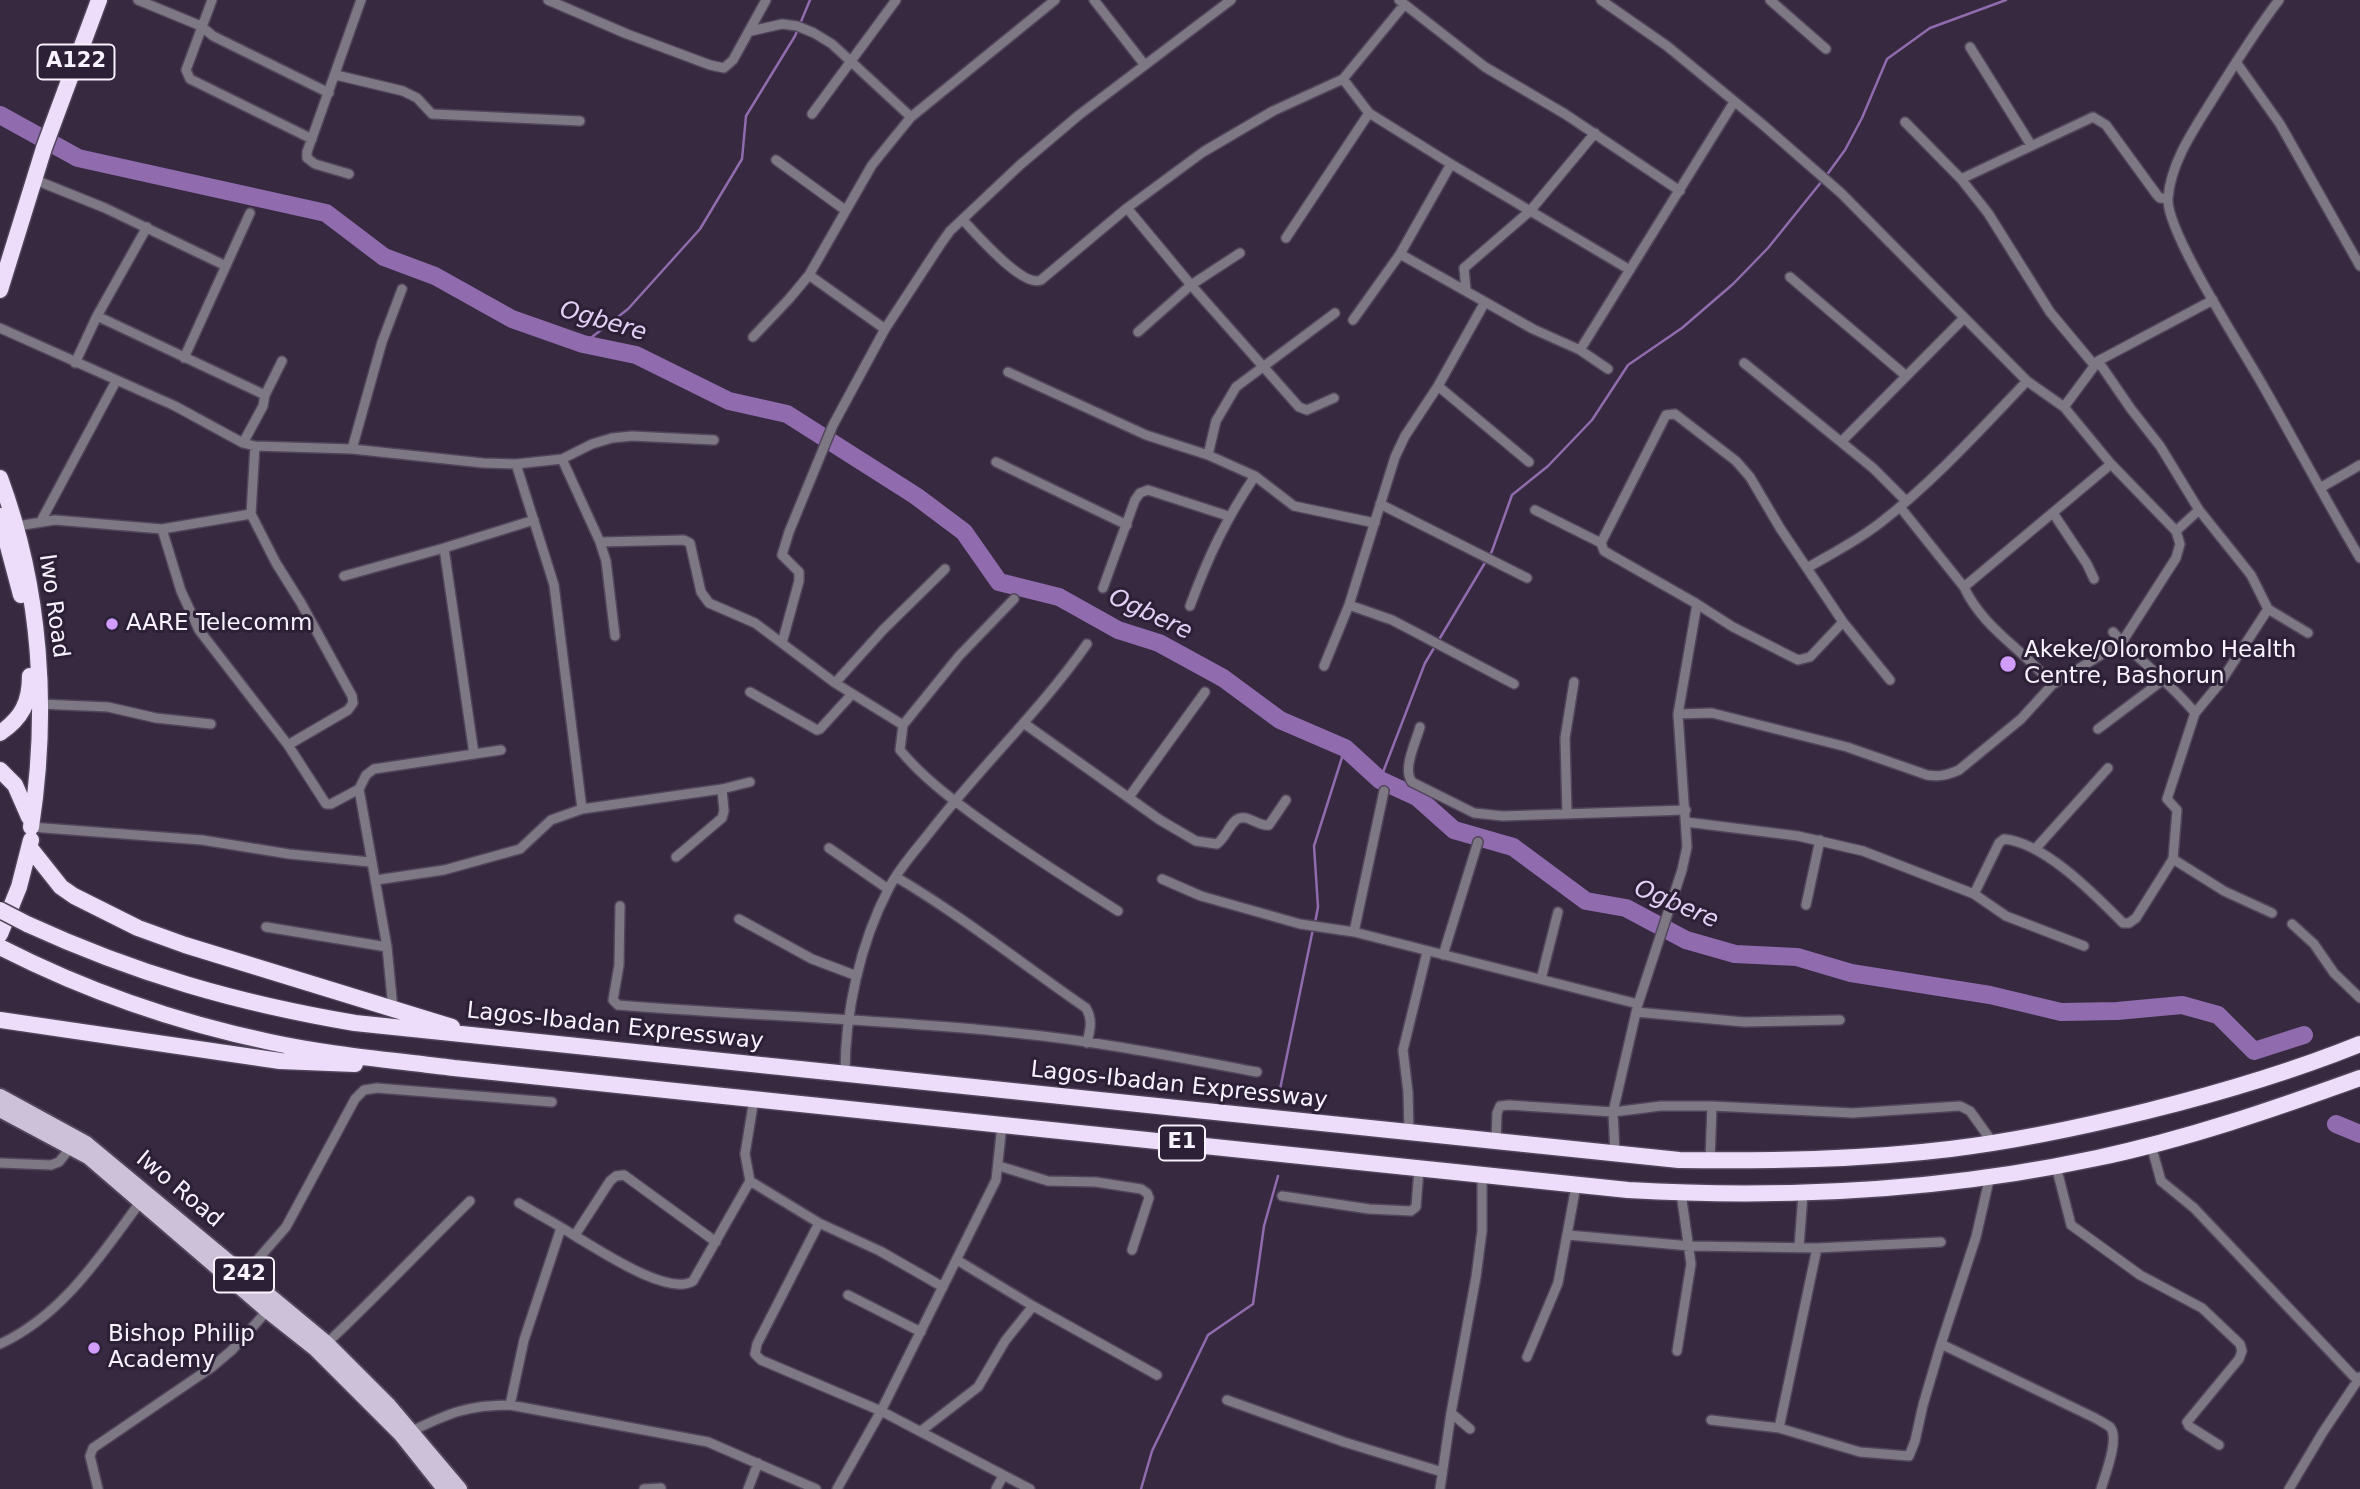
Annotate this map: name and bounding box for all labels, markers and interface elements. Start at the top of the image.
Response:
road number: A122 [38,44,114,80]
water label: Ogbere [556,296,650,348]
street label: Iwo Road [32,552,74,660]
water label: Ogbere [1104,583,1196,647]
place label: AARE Telecomm [126,610,312,638]
marker: AARE Telecomm [104,616,120,632]
place label: Akeke/Olorombo Health Centre, Bashorun [2024,637,2296,691]
marker: Akeke/Olorombo Health Centre, Bashorun [1998,654,2018,674]
water label: Ogbere [1630,874,1722,936]
street label: Lagos-Ibadan Expressway [465,998,765,1056]
street label: Lagos-Ibadan Expressway [1029,1057,1329,1115]
road number: E1 [1159,1126,1205,1160]
street label: Iwo Road [130,1146,228,1234]
road number: 242 [214,1258,274,1292]
place label: Bishop Philip Academy [108,1321,255,1375]
marker: Bishop Philip Academy [86,1340,102,1356]

